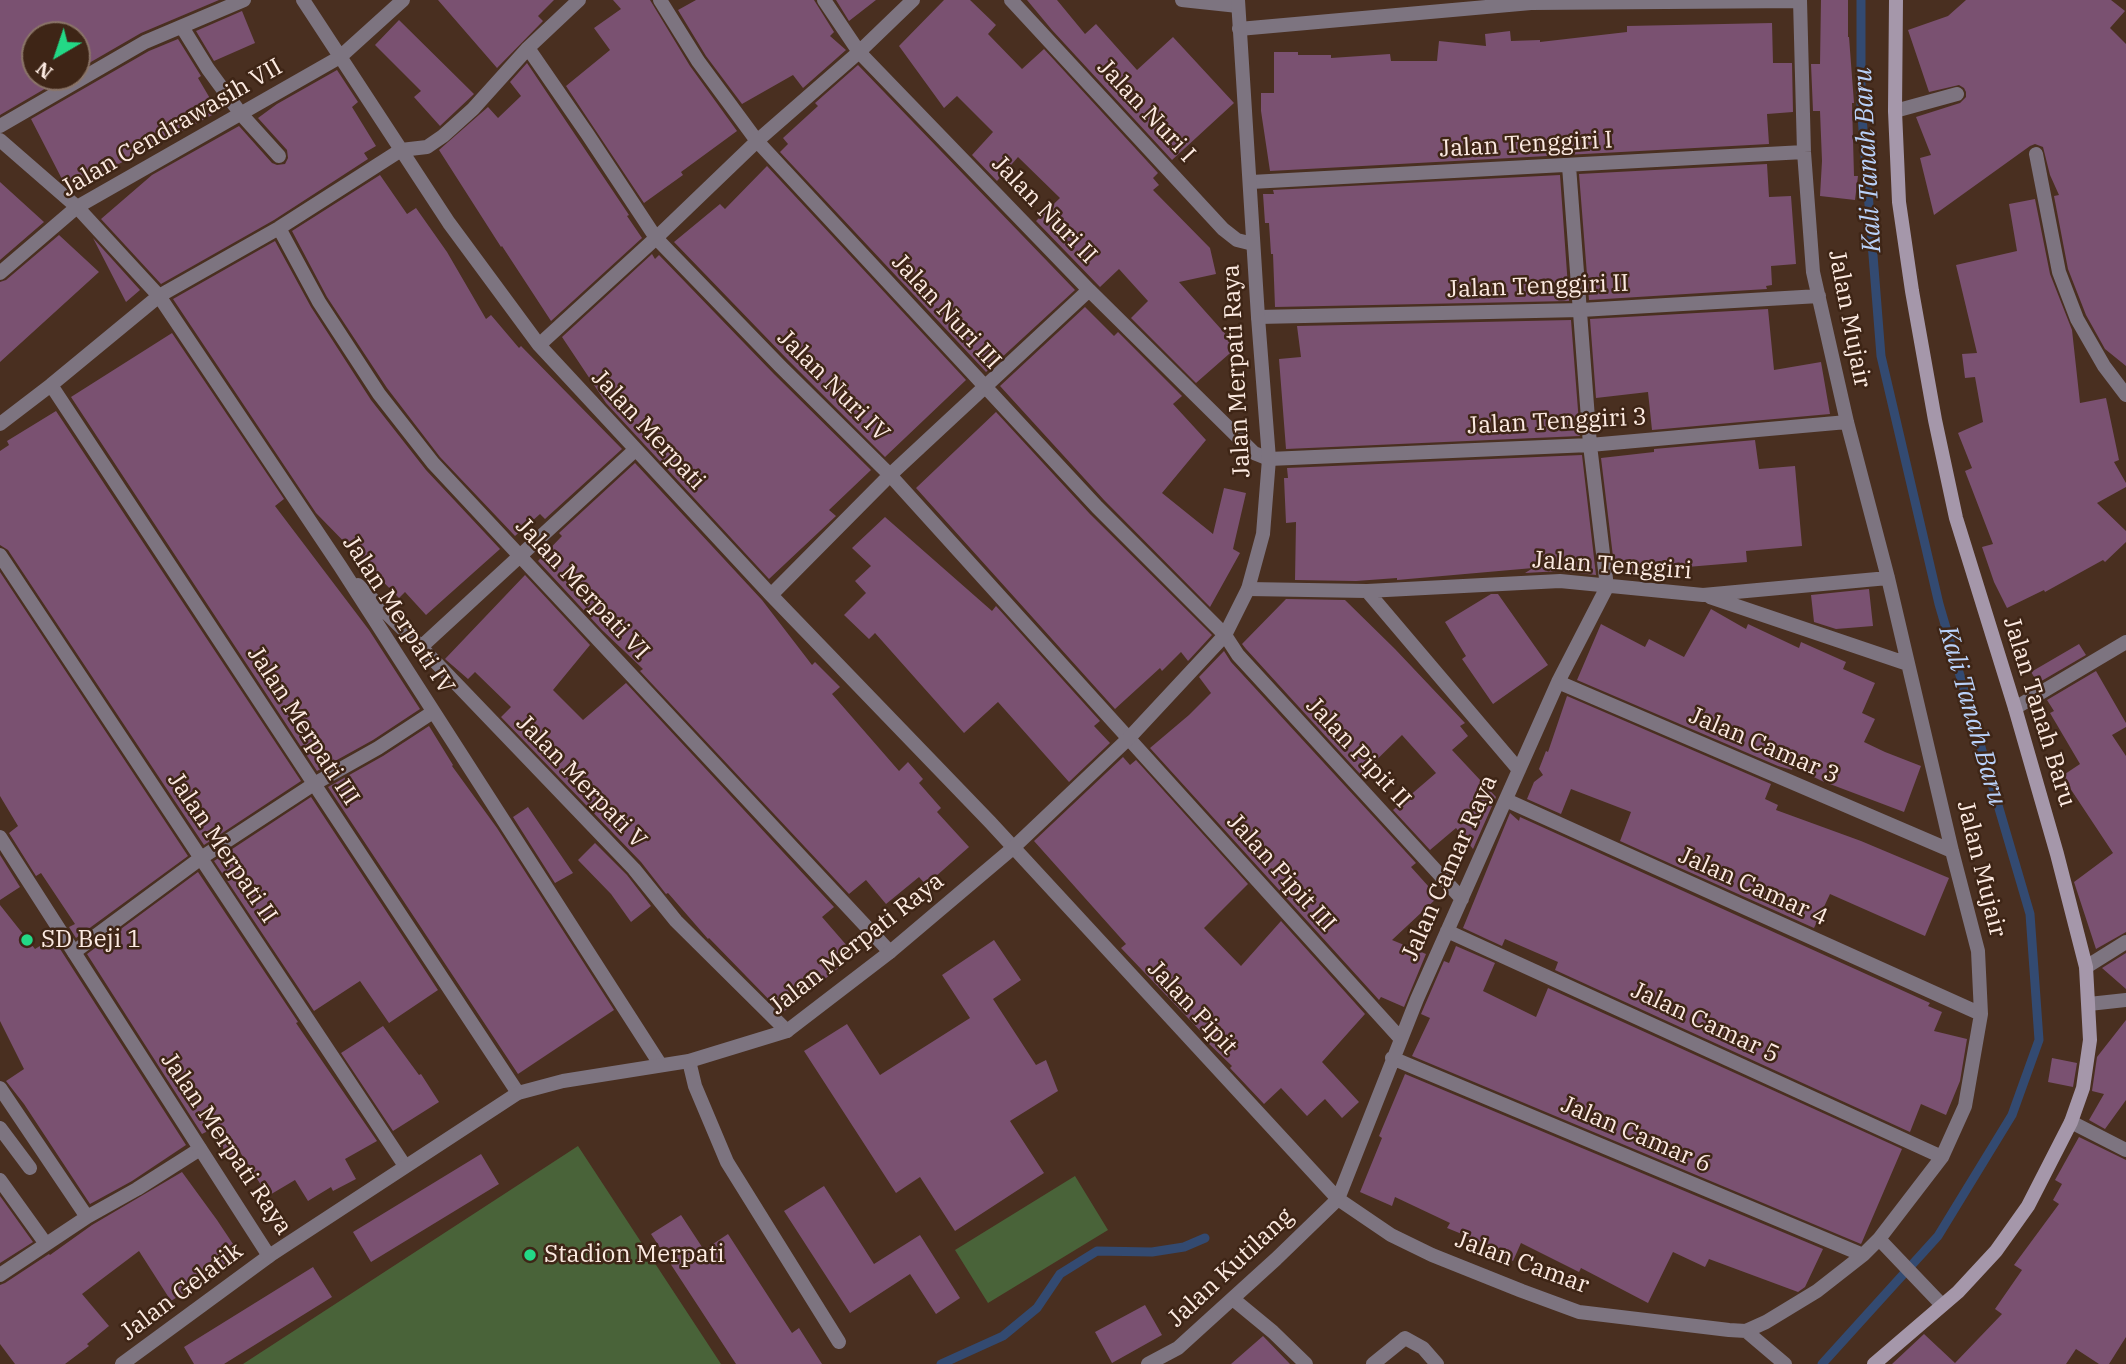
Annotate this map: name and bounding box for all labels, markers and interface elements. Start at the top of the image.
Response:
north arrow [21,21,91,91]
street label: Jalan Cendrawasih VII [56,53,288,203]
street label: Jalan Nuri I [1091,53,1201,169]
text: N [31,57,57,85]
water label: Kali Tanah Baru [1848,67,1888,253]
street label: Jalan Tenggiri I [1439,126,1613,164]
street label: Jalan Nuri II [985,150,1103,270]
street label: Jalan Nuri III [885,248,1007,376]
street label: Jalan Mujair [1822,248,1876,390]
street label: Jalan Merpati Raya [1217,264,1257,478]
street label: Jalan Tenggiri II [1447,269,1629,305]
street label: Jalan Nuri IV [771,324,895,448]
street label: Jalan Merpati [585,364,711,496]
street label: Jalan Tenggiri 3 [1466,403,1648,441]
street label: Jalan Merpati VI [509,512,655,666]
street label: Jalan Merpati IV [336,530,460,700]
street label: Jalan Tenggiri [1531,546,1693,586]
street label: Jalan Tanah Baru [1996,614,2082,810]
water label: Kali Tanah Baru [1931,623,2013,809]
street label: Jalan Merpati III [241,641,365,811]
street label: Jalan Pipit II [1300,692,1416,814]
street label: Jalan Camar 3 [1685,701,1843,791]
street label: Jalan Merpati V [510,709,652,855]
street label: Jalan Merpati II [161,767,283,929]
street label: Jalan Camar Raya [1396,771,1504,965]
street label: Jalan Mujair [1950,798,2012,940]
street label: Jalan Pipit III [1220,808,1342,938]
street label: Jalan Camar 4 [1674,841,1832,933]
street label: Jalan Merpati Raya [764,867,950,1021]
place label: SD Beji 1 [41,926,141,954]
marker: SD Beji 1 [19,932,35,948]
street label: Jalan Pipit [1141,955,1243,1061]
street label: Jalan Camar 5 [1626,976,1784,1070]
street label: Jalan Merpati Raya [154,1047,298,1241]
street label: Jalan Camar 6 [1557,1090,1715,1180]
street label: Jalan Kutilang [1162,1203,1300,1333]
street label: Jalan Camar [1451,1225,1593,1301]
street label: Jalan Gelatik [115,1237,249,1347]
place label: Stadion Merpati [544,1241,725,1269]
marker: Stadion Merpati [522,1247,538,1263]

